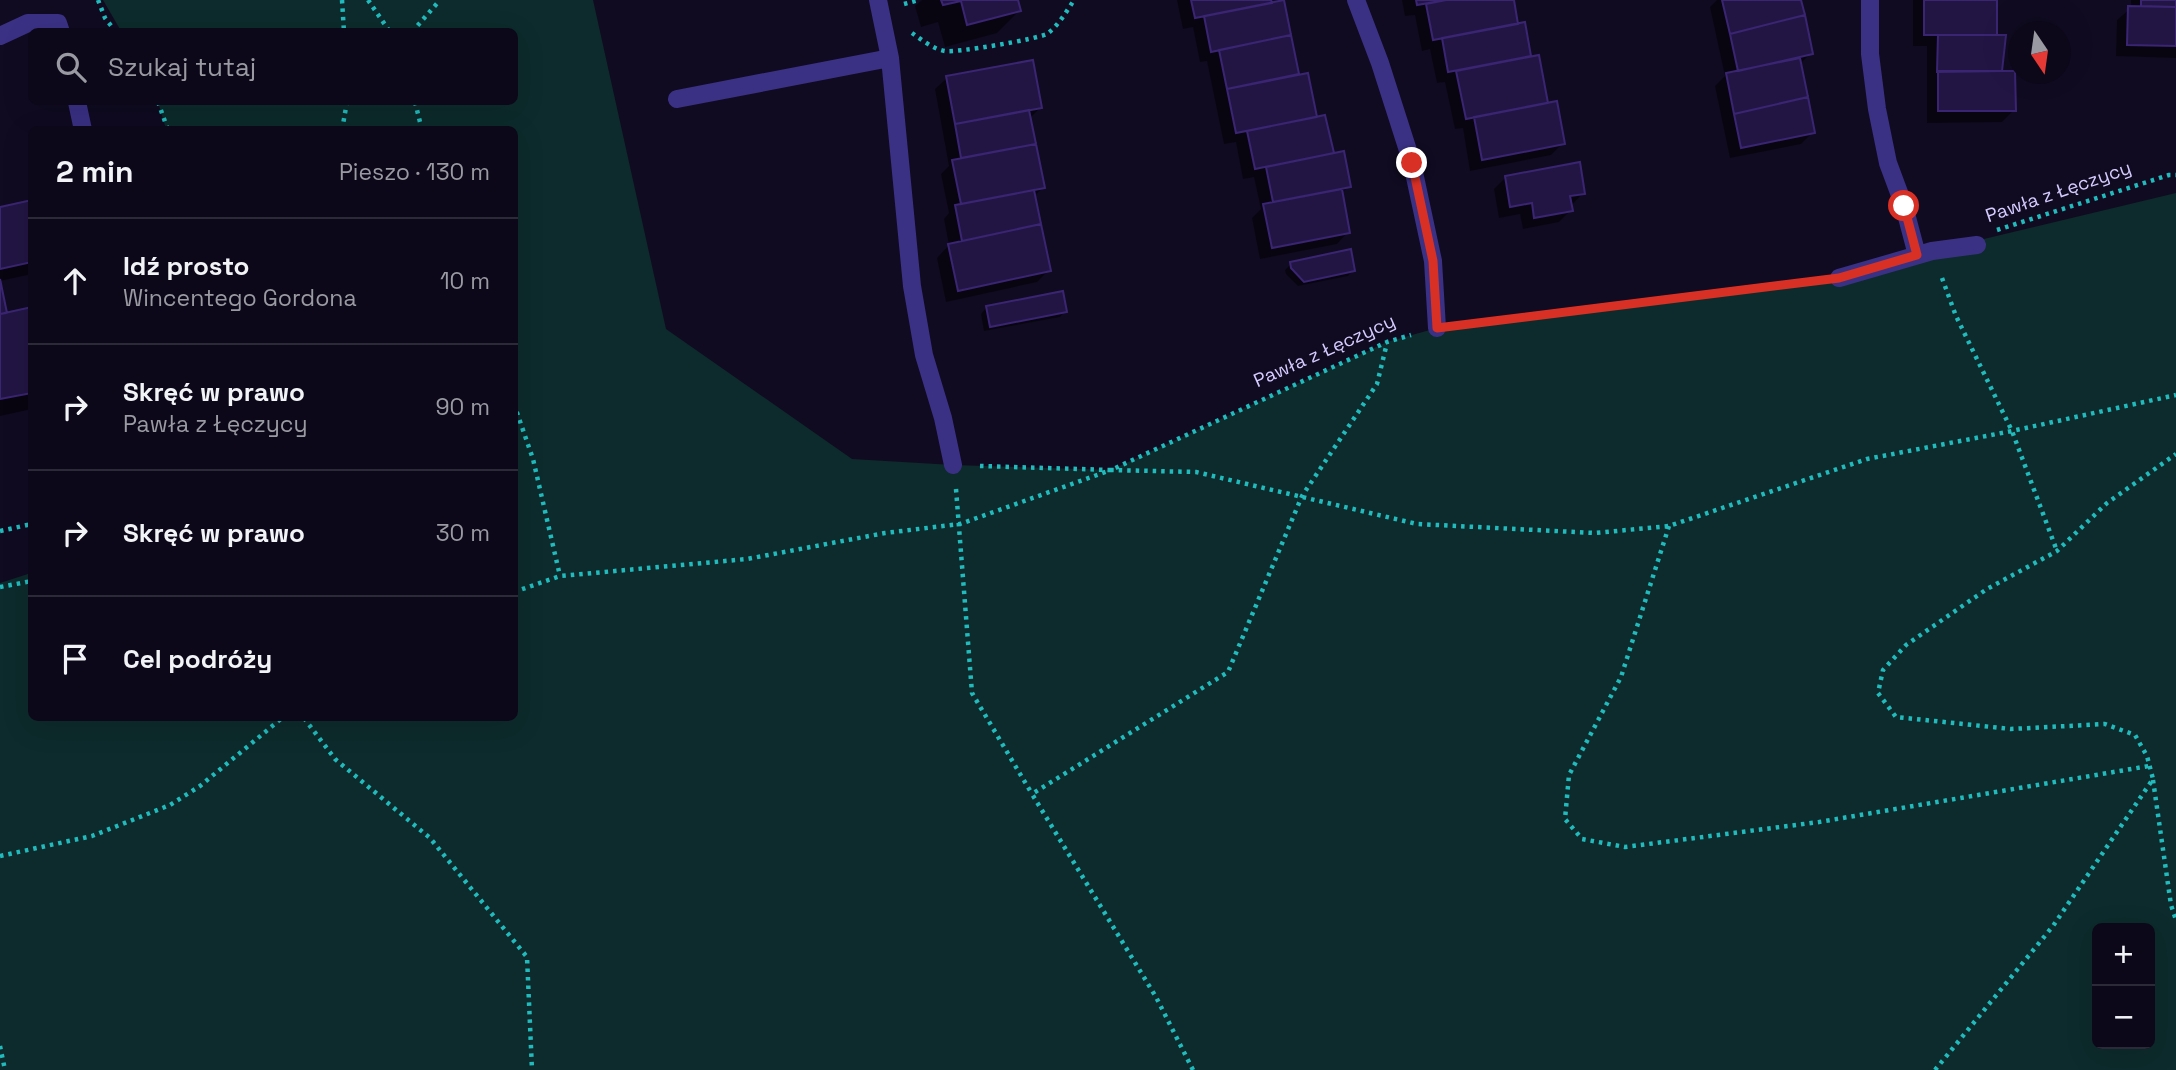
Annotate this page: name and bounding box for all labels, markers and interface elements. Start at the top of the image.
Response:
north arrow [2008,21,2071,84]
search box [28,28,518,105]
icon: search [52,48,90,86]
text: Szukaj tutaj [108,50,256,84]
route end [1396,147,1427,178]
text: 2 min [56,152,134,191]
street label: Pawła z Łęczycy [1982,155,2134,228]
text: Pieszo · 130 m [339,157,490,187]
route start [1888,190,1919,221]
text: Idź prosto [123,249,250,283]
icon: ahead [56,262,94,300]
text: 10 m [440,266,490,296]
text: Wincentego Gordona [123,283,357,313]
street label: Pawła z Łęczycy [1249,308,1399,393]
text: Skręć w prawo [123,375,305,409]
icon: right [56,388,94,426]
text: 90 m [435,392,490,422]
text: Pawła z Łęczycy [123,409,308,439]
icon: right [56,514,94,552]
text: Skręć w prawo [123,516,305,550]
text: 30 m [436,518,490,548]
icon: arrive [56,640,94,678]
text: Cel podróży [123,642,272,676]
map controls [2092,923,2155,1049]
button: + [2092,923,2155,986]
button: − [2092,986,2155,1049]

